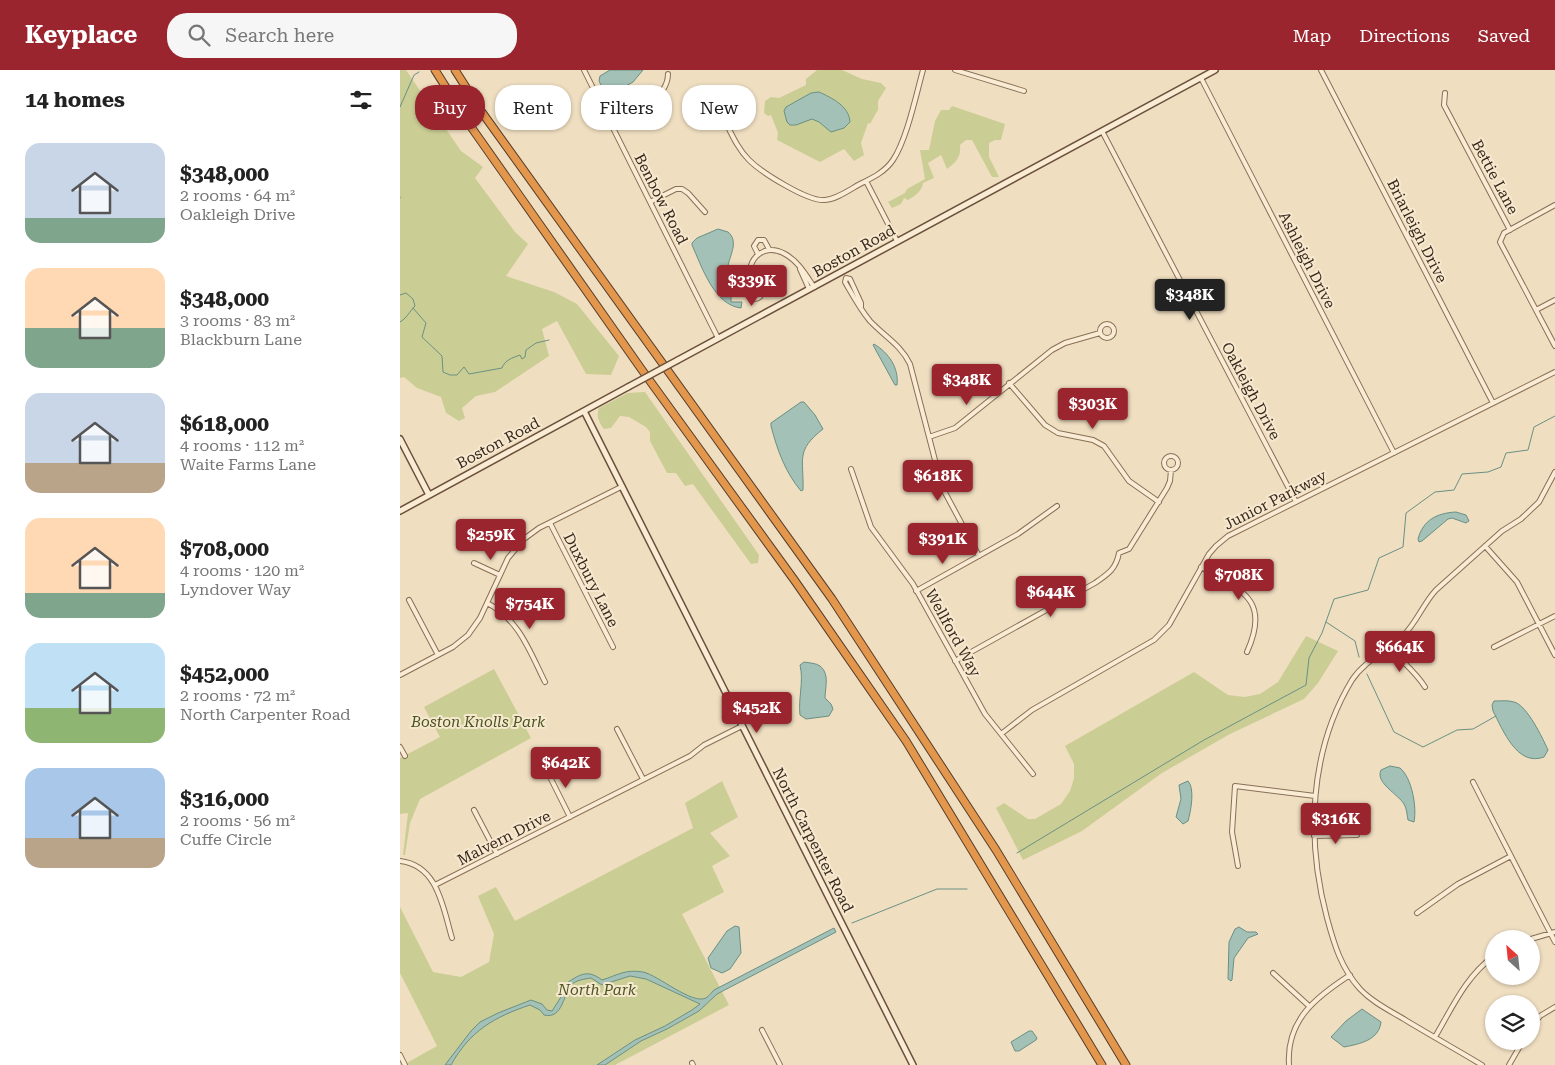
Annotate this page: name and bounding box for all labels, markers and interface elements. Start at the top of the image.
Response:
search box [167,13,517,58]
text: Keyplace [25,21,137,49]
icon: search [185,21,213,49]
text: Search here [225,24,334,47]
text: Map [1293,25,1331,46]
text: Directions [1359,25,1450,46]
text: Saved [1478,25,1530,46]
chip: Buy [415,85,485,130]
chip: Rent [495,85,571,130]
chip: Filters [581,85,672,130]
chip: New [682,85,756,130]
icon: filters [347,86,375,114]
text: 14 homes [25,88,125,112]
street label: Bettie Lane [1468,137,1522,217]
street label: Benbow Road [630,151,692,248]
text: $348,000 [180,162,269,186]
icon: home [65,163,125,223]
street label: Briarleigh Drive [1383,176,1451,286]
text: 2 rooms · 64 m² [180,186,295,205]
text: Oakleigh Drive [180,205,295,224]
street label: Ashleigh Drive [1275,209,1339,311]
street label: Boston Road [810,221,899,281]
pin: $339K [717,264,787,307]
text: $339K [728,271,776,290]
pin: $348K [1155,278,1225,321]
text: $348K [1166,285,1214,304]
text: $348,000 [180,287,269,311]
icon: home [65,288,125,348]
text: 3 rooms · 83 m² [180,311,295,330]
text: Blackburn Lane [180,330,302,349]
street label: Oakleigh Drive [1218,339,1284,443]
pin: $348K [932,364,1002,406]
text: $348K [943,370,991,389]
pin: $303K [1058,388,1128,430]
text: $303K [1069,394,1117,413]
text: $618,000 [180,412,269,436]
icon: home [65,413,125,473]
street label: Boston Road [453,413,543,472]
text: 4 rooms · 112 m² [180,436,304,455]
text: Waite Farms Lane [180,455,316,474]
pin: $618K [903,460,973,502]
text: $618K [914,466,962,485]
street label: Junior Parkway [1221,466,1330,534]
pin: $259K [456,518,526,561]
pin: $391K [908,522,978,565]
text: $259K [467,525,515,544]
text: $391K [919,529,967,548]
street label: Duxbury Lane [560,530,622,630]
text: $708,000 [180,537,269,561]
icon: home [65,538,125,598]
pin: $708K [1204,558,1274,601]
text: 4 rooms · 120 m² [180,561,304,580]
text: $708K [1215,565,1263,584]
pin: $644K [1016,576,1086,618]
text: Lyndover Way [180,580,291,599]
text: $644K [1027,582,1075,601]
street label: Wellford Way [921,586,985,680]
pin: $754K [495,588,565,630]
text: $754K [506,594,554,613]
pin: $664K [1365,630,1435,673]
text: $664K [1376,637,1424,656]
text: $452,000 [180,662,269,686]
icon: home [65,663,125,723]
text: 2 rooms · 72 m² [180,686,295,705]
pin: $452K [722,692,792,734]
text: $452K [733,698,781,717]
text: North Carpenter Road [180,705,350,724]
park label: Boston Knolls Park [410,713,546,731]
pin: $642K [531,746,601,789]
text: $642K [542,753,590,772]
street label: North Carpenter Road [769,765,857,916]
text: $316,000 [180,787,269,811]
icon: home [65,788,125,848]
pin: $316K [1301,802,1371,845]
street label: Malvern Drive [454,807,554,869]
text: $316K [1312,809,1360,828]
text: 2 rooms · 56 m² [180,811,295,830]
text: Cuffe Circle [180,830,272,849]
north arrow [1485,930,1540,985]
map controls [1485,930,1540,1050]
park label: North Park [557,981,637,999]
button: layers [1485,995,1540,1050]

